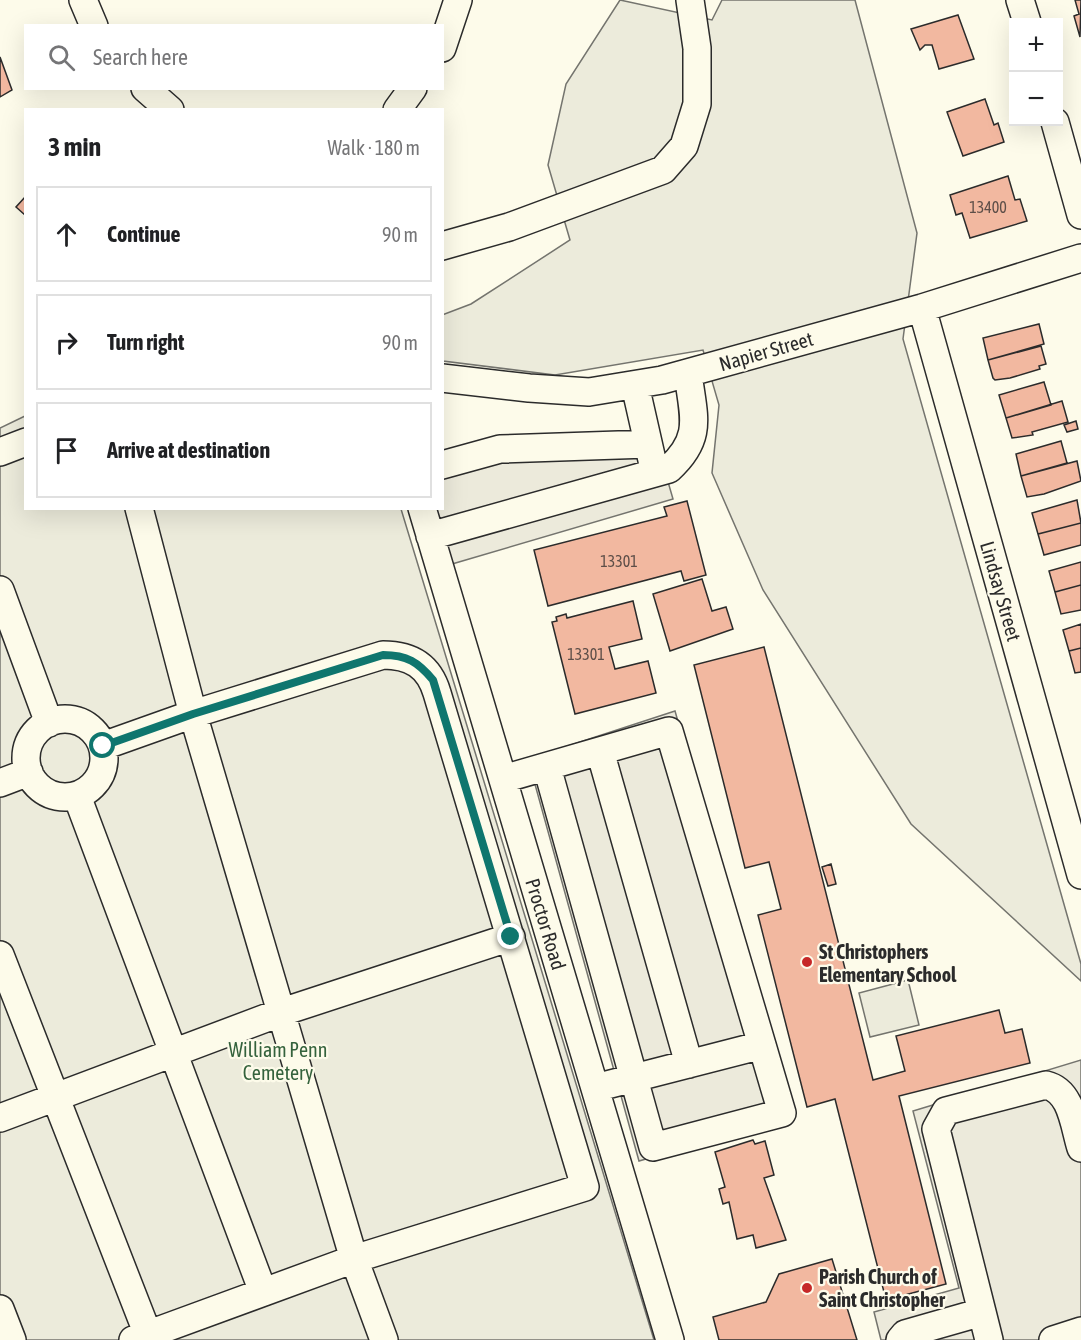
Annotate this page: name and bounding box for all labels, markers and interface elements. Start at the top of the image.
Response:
map controls [1009,18,1063,126]
button: + [1009,18,1063,72]
search box [24,24,444,90]
icon: search [45,41,78,74]
text: Search here [93,44,188,70]
button: − [1009,72,1063,126]
text: 3 min [48,132,101,162]
text: Walk · 180 m [328,136,420,159]
house number: 13400 [969,198,1007,216]
icon: ahead [50,218,83,251]
text: Continue [107,221,181,247]
text: 90 m [382,223,418,246]
icon: right [50,326,83,359]
street label: Napier Street [716,327,816,375]
text: Turn right [107,329,184,355]
text: 90 m [382,331,418,354]
icon: arrive [50,434,83,467]
text: Arrive at destination [107,437,270,463]
street label: Lindsay Street [976,538,1026,644]
house number: 13301 [600,552,638,570]
house number: 13301 [567,645,605,663]
route start [89,732,115,758]
street label: Proctor Road [521,876,571,972]
route end [497,923,523,949]
place label: St Christophers Elementary School [819,940,957,986]
marker: St Christophers Elementary School [800,955,814,969]
park label: William Penn Cemetery [229,1038,327,1084]
place label: Parish Church of Saint Christopher [819,1265,946,1311]
marker: Parish Church of Saint Christopher [800,1281,814,1295]

